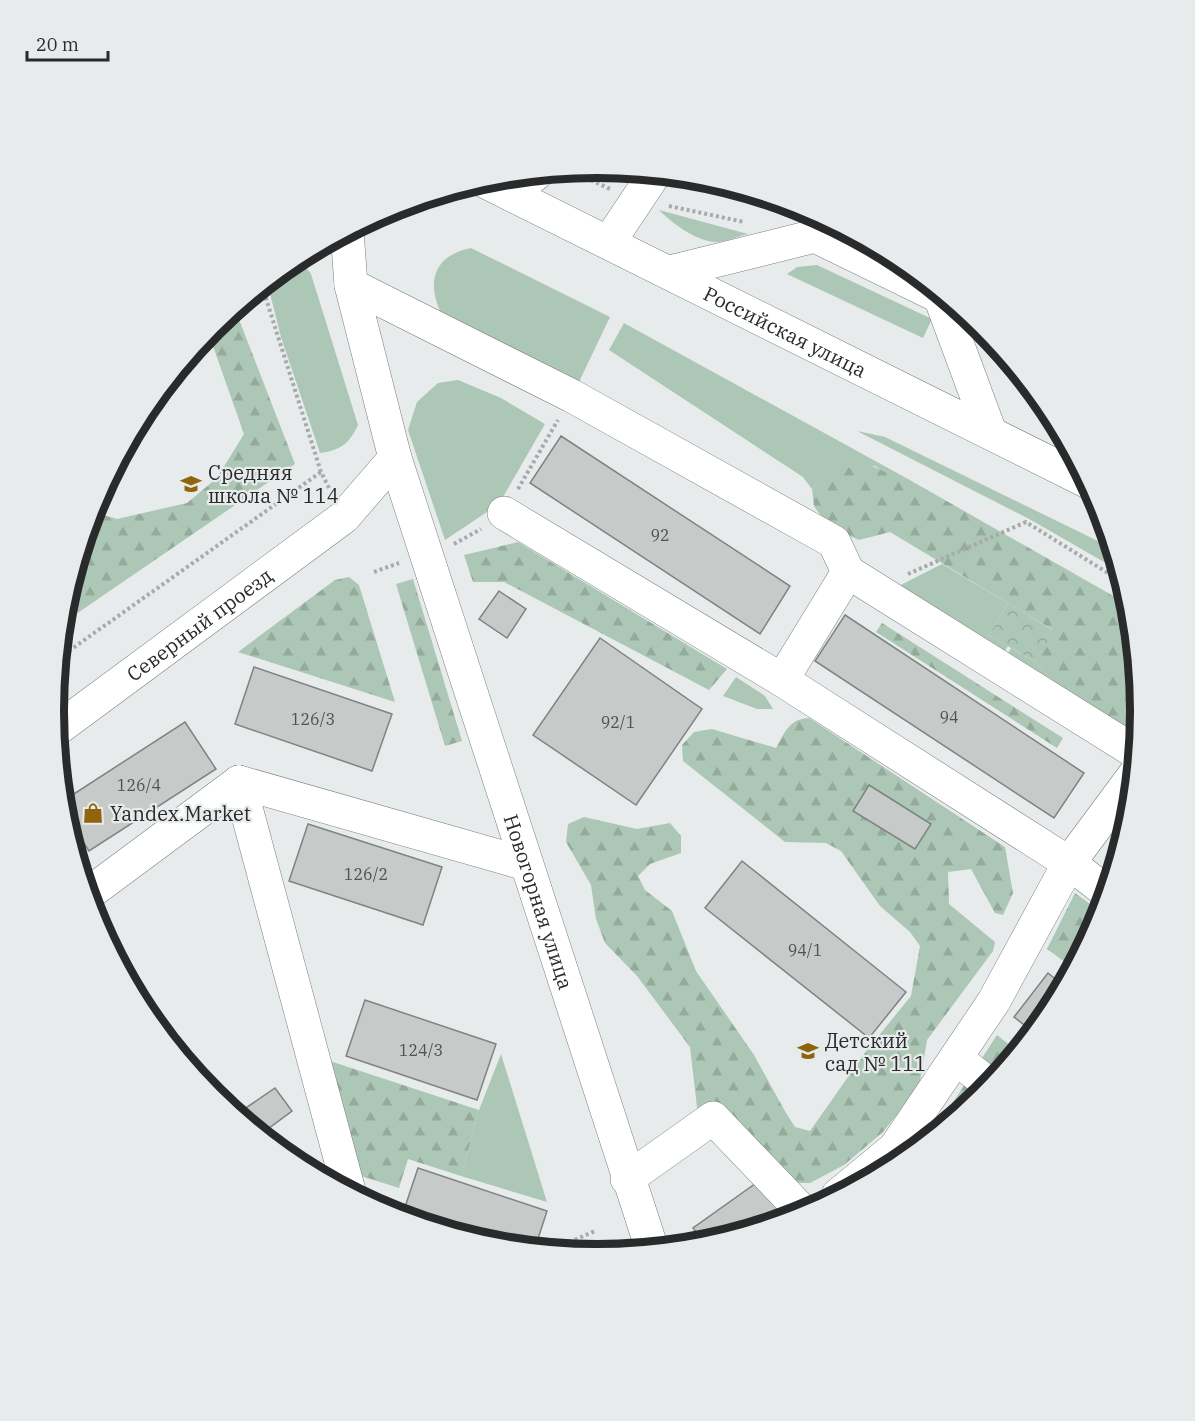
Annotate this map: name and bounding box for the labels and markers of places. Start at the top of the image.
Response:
place label: Средняя школа № 114 [208,459,339,509]
school or university icon: Средняя школа № 114 [179,472,203,496]
place label: Yandex.Market [110,800,251,827]
shop icon: Yandex.Market [81,801,105,825]
place label: Детский сад № 111 [825,1027,926,1077]
school or university icon: Детский сад № 111 [796,1039,820,1063]

